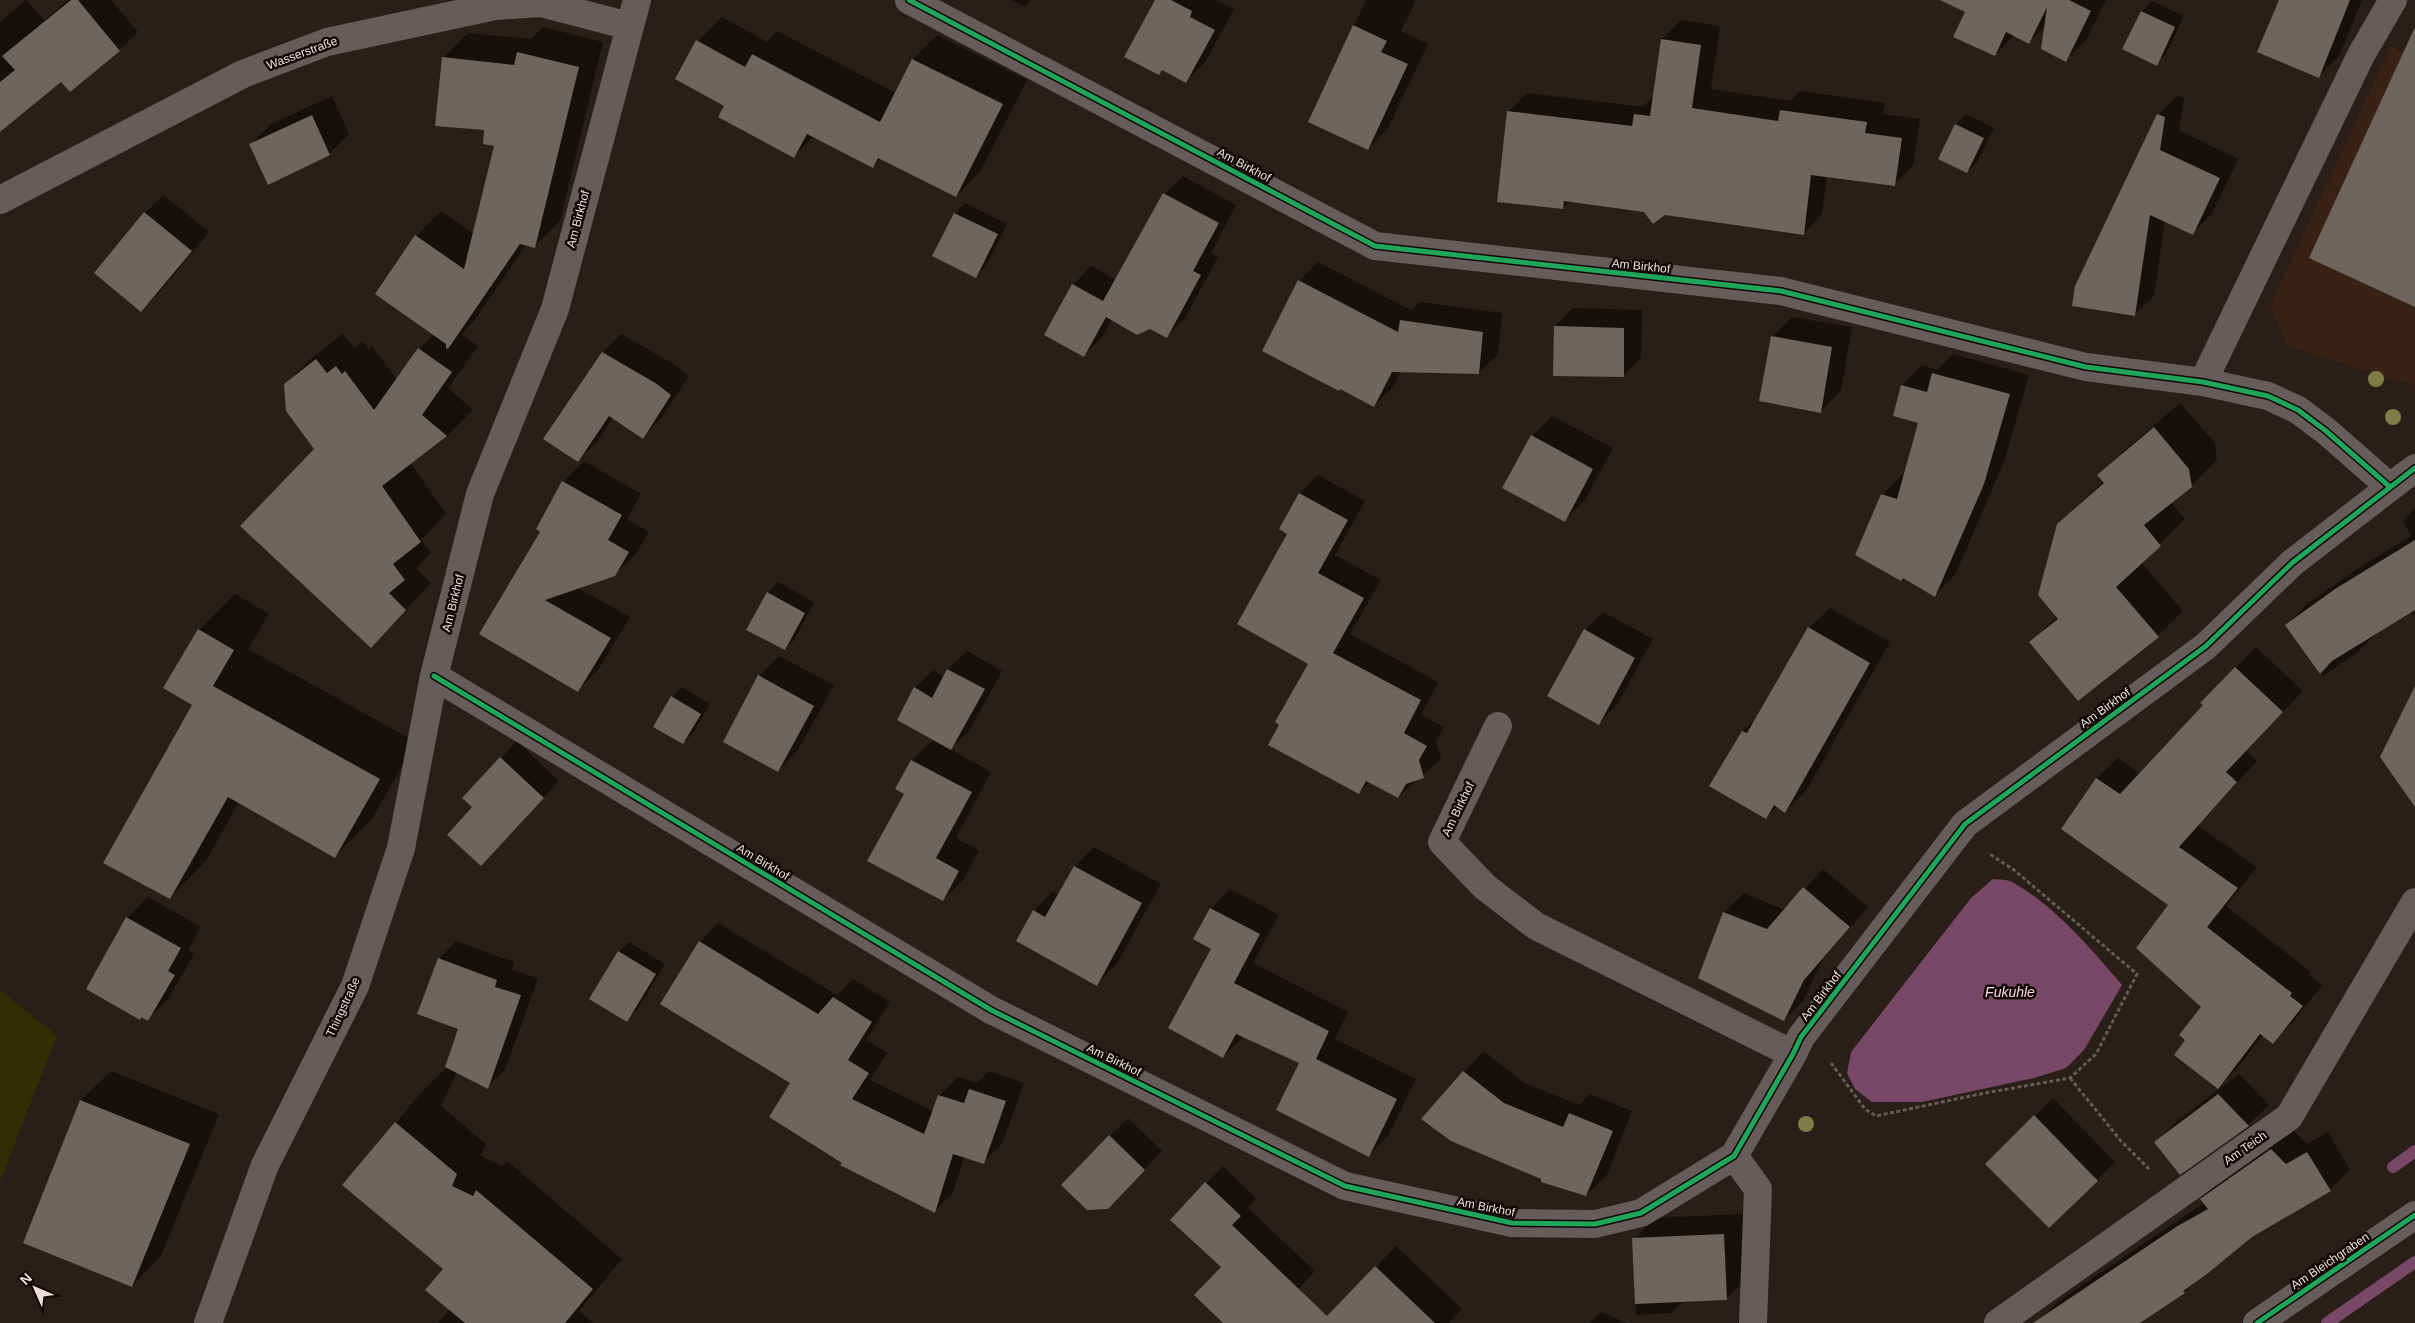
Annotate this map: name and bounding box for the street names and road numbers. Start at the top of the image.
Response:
street label: Wasserstraße [265,34,340,72]
street label: Am Birkhof [1215,145,1274,185]
street label: Am Birkhof [564,188,593,249]
street label: Am Birkhof [1611,256,1672,276]
street label: Am Birkhof [439,572,467,633]
street label: Am Birkhof [2077,685,2133,731]
street label: Am Birkhof [1439,779,1477,838]
street label: Am Birkhof [734,841,792,883]
street label: Am Birkhof [1798,968,1845,1024]
street label: Thingstraße [323,975,363,1039]
street label: Am Birkhof [1085,1041,1144,1079]
street label: Am Teich [2221,1128,2269,1168]
street label: Am Birkhof [1456,1195,1517,1220]
street label: Am Bleichgraben [2288,1230,2372,1292]

